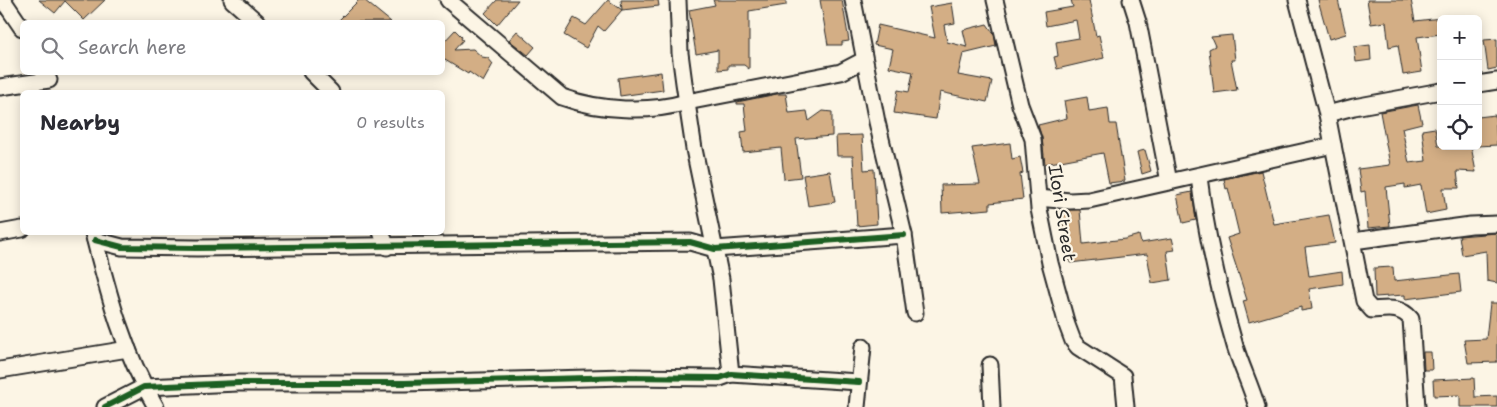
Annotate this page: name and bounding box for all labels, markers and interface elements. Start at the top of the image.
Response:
map controls [1437,15,1482,150]
button: + [1437,15,1482,60]
search box [20,20,445,75]
icon: search [38,34,66,62]
text: Search here [78,35,187,60]
button: − [1437,60,1482,105]
button: locate [1437,105,1482,150]
text: Nearby [40,109,120,137]
text: 0 results [356,112,425,133]
street label: Ilori Street [1042,163,1082,263]

